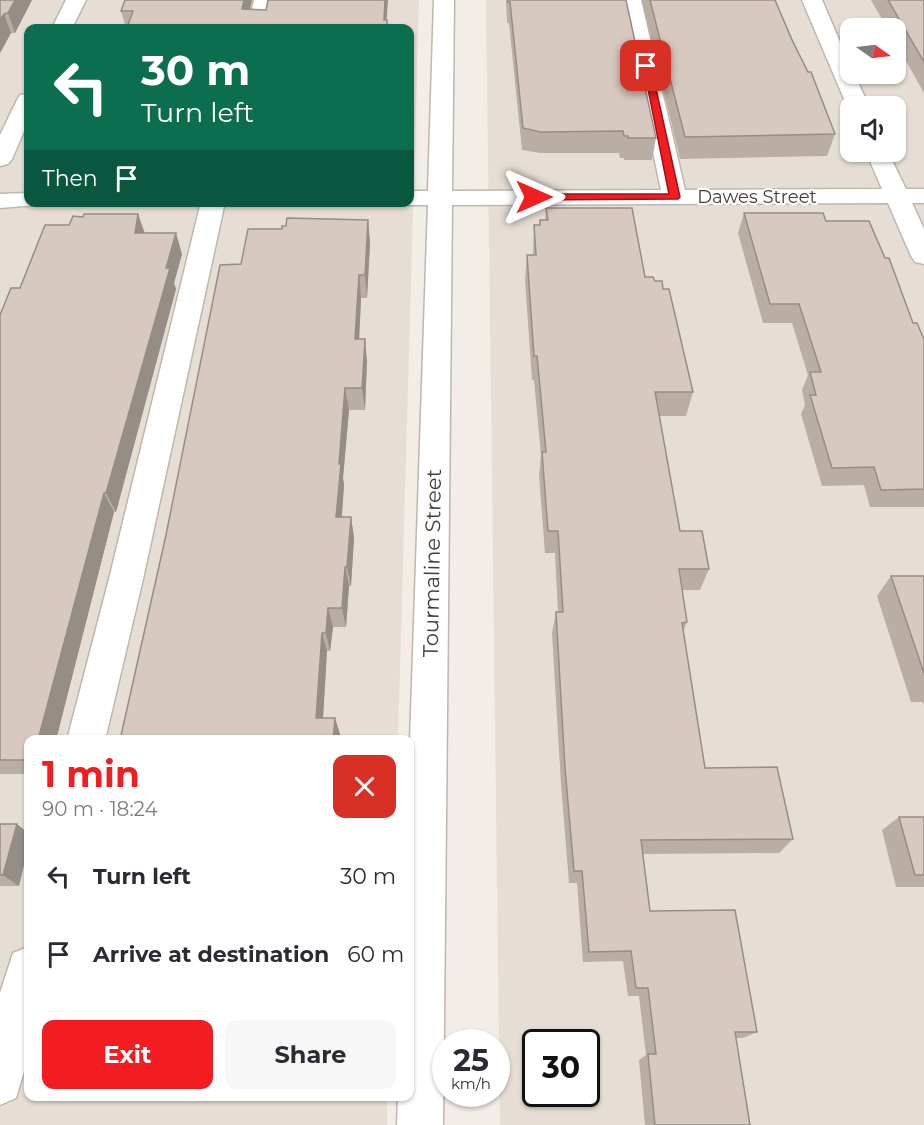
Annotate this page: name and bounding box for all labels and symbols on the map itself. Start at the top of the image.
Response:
north arrow [840,18,906,84]
pin [620,40,671,91]
position arrow [502,165,566,229]
street label: Dawes Street [697,186,817,208]
street label: Tourmaline Street [418,469,446,657]
speed limit sign: 30 [522,1029,600,1107]

